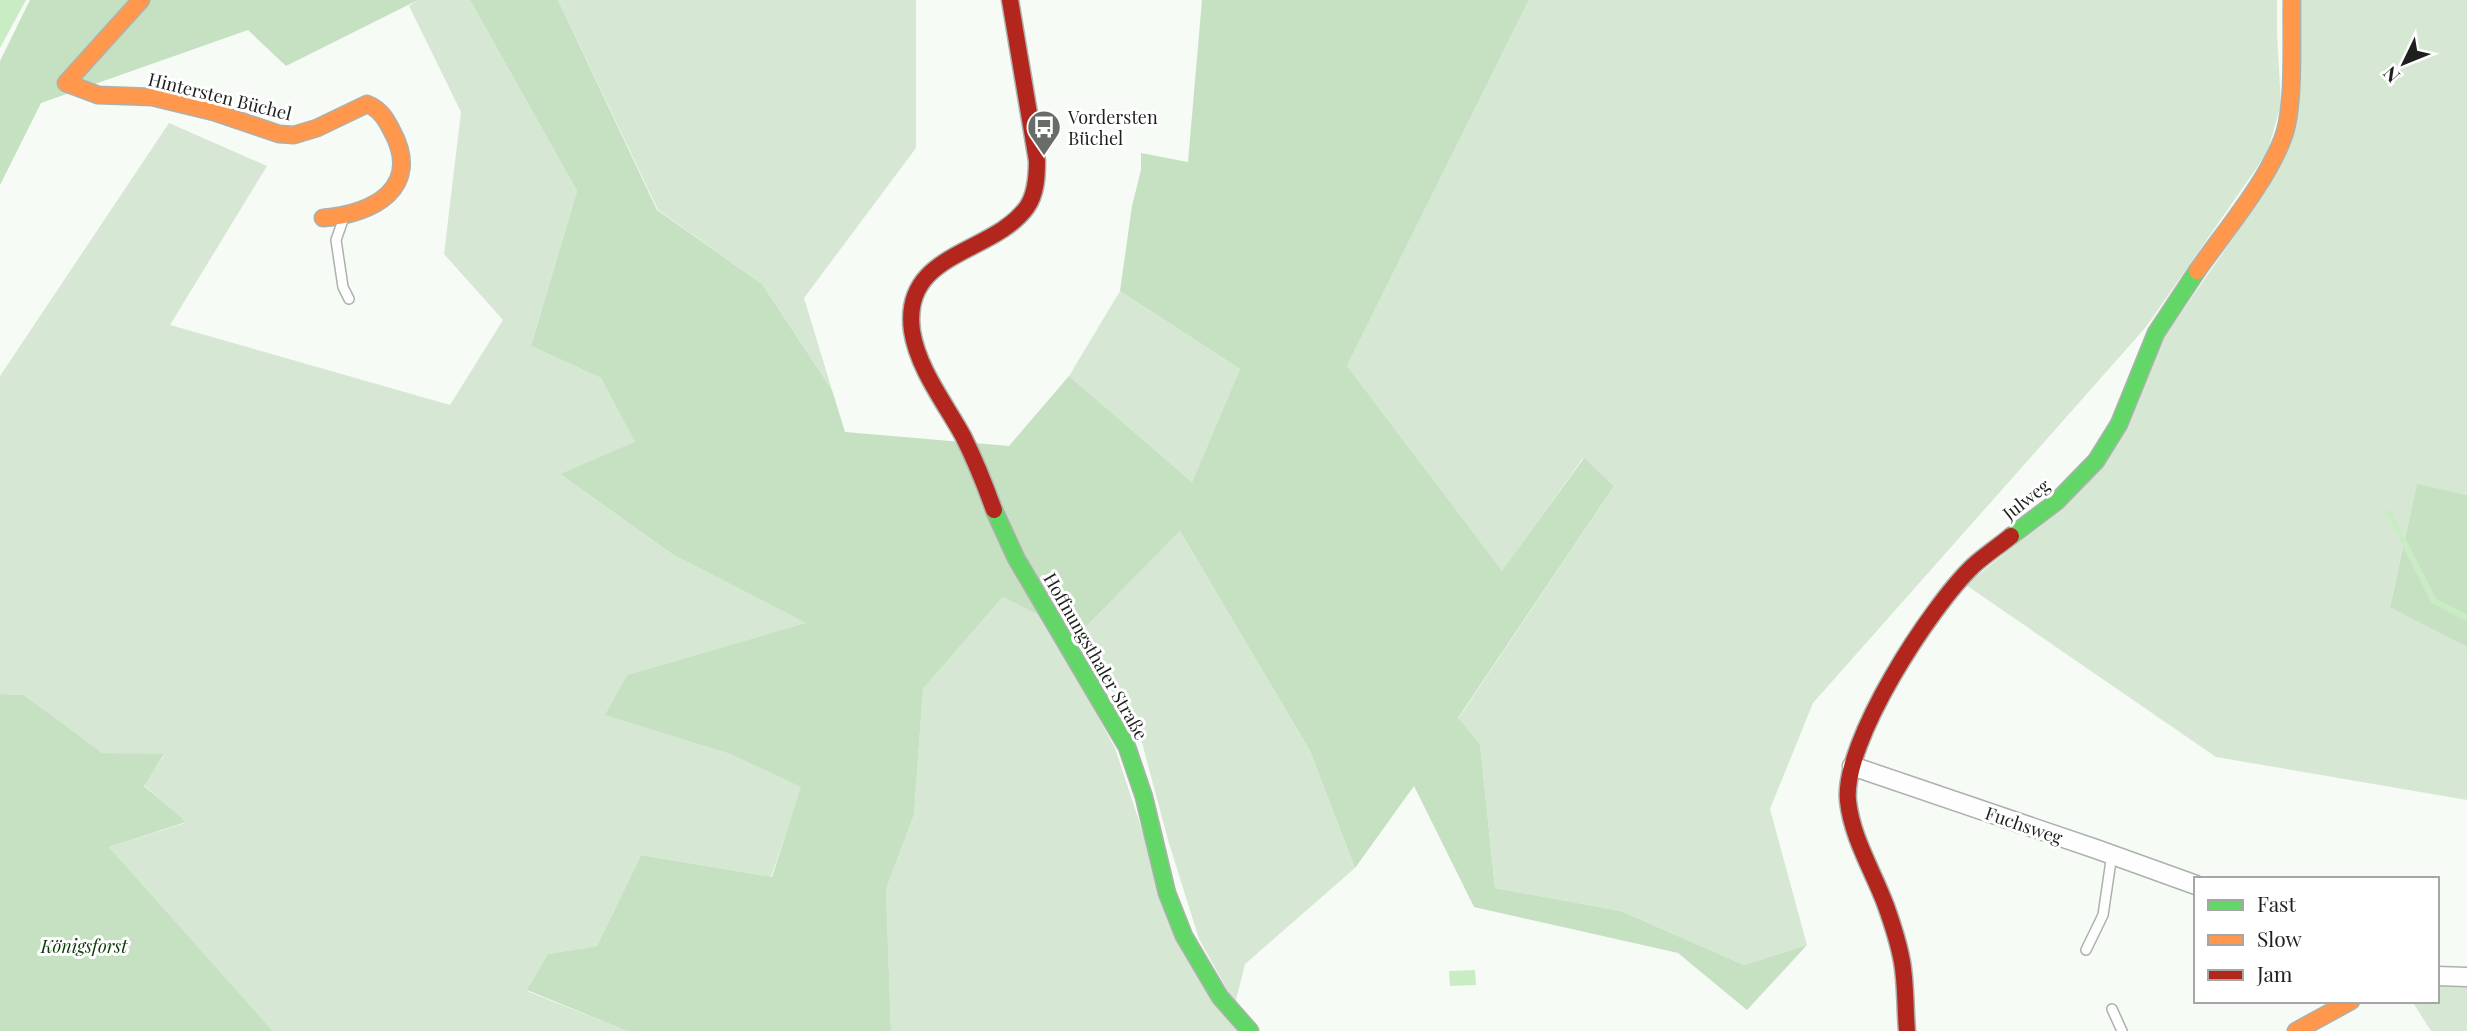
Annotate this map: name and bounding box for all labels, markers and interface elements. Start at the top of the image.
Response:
north arrow [2369,28,2439,98]
text: N [2376,61,2405,89]
street label: Hintersten Büchel [146,67,294,125]
place label: Vordersten Büchel [1067,105,1158,150]
bus stop icon: Vordersten Büchel [1025,108,1063,157]
street label: Julweg [1997,473,2055,526]
street label: Hoffnungsthaler Straße [1038,568,1154,744]
street label: Fuchsweg [1982,801,2066,850]
legend [2194,877,2439,1003]
text: Fast [2257,889,2296,917]
text: Slow [2257,924,2302,952]
park label: Königsforst [40,934,128,958]
text: Jam [2256,959,2293,987]

